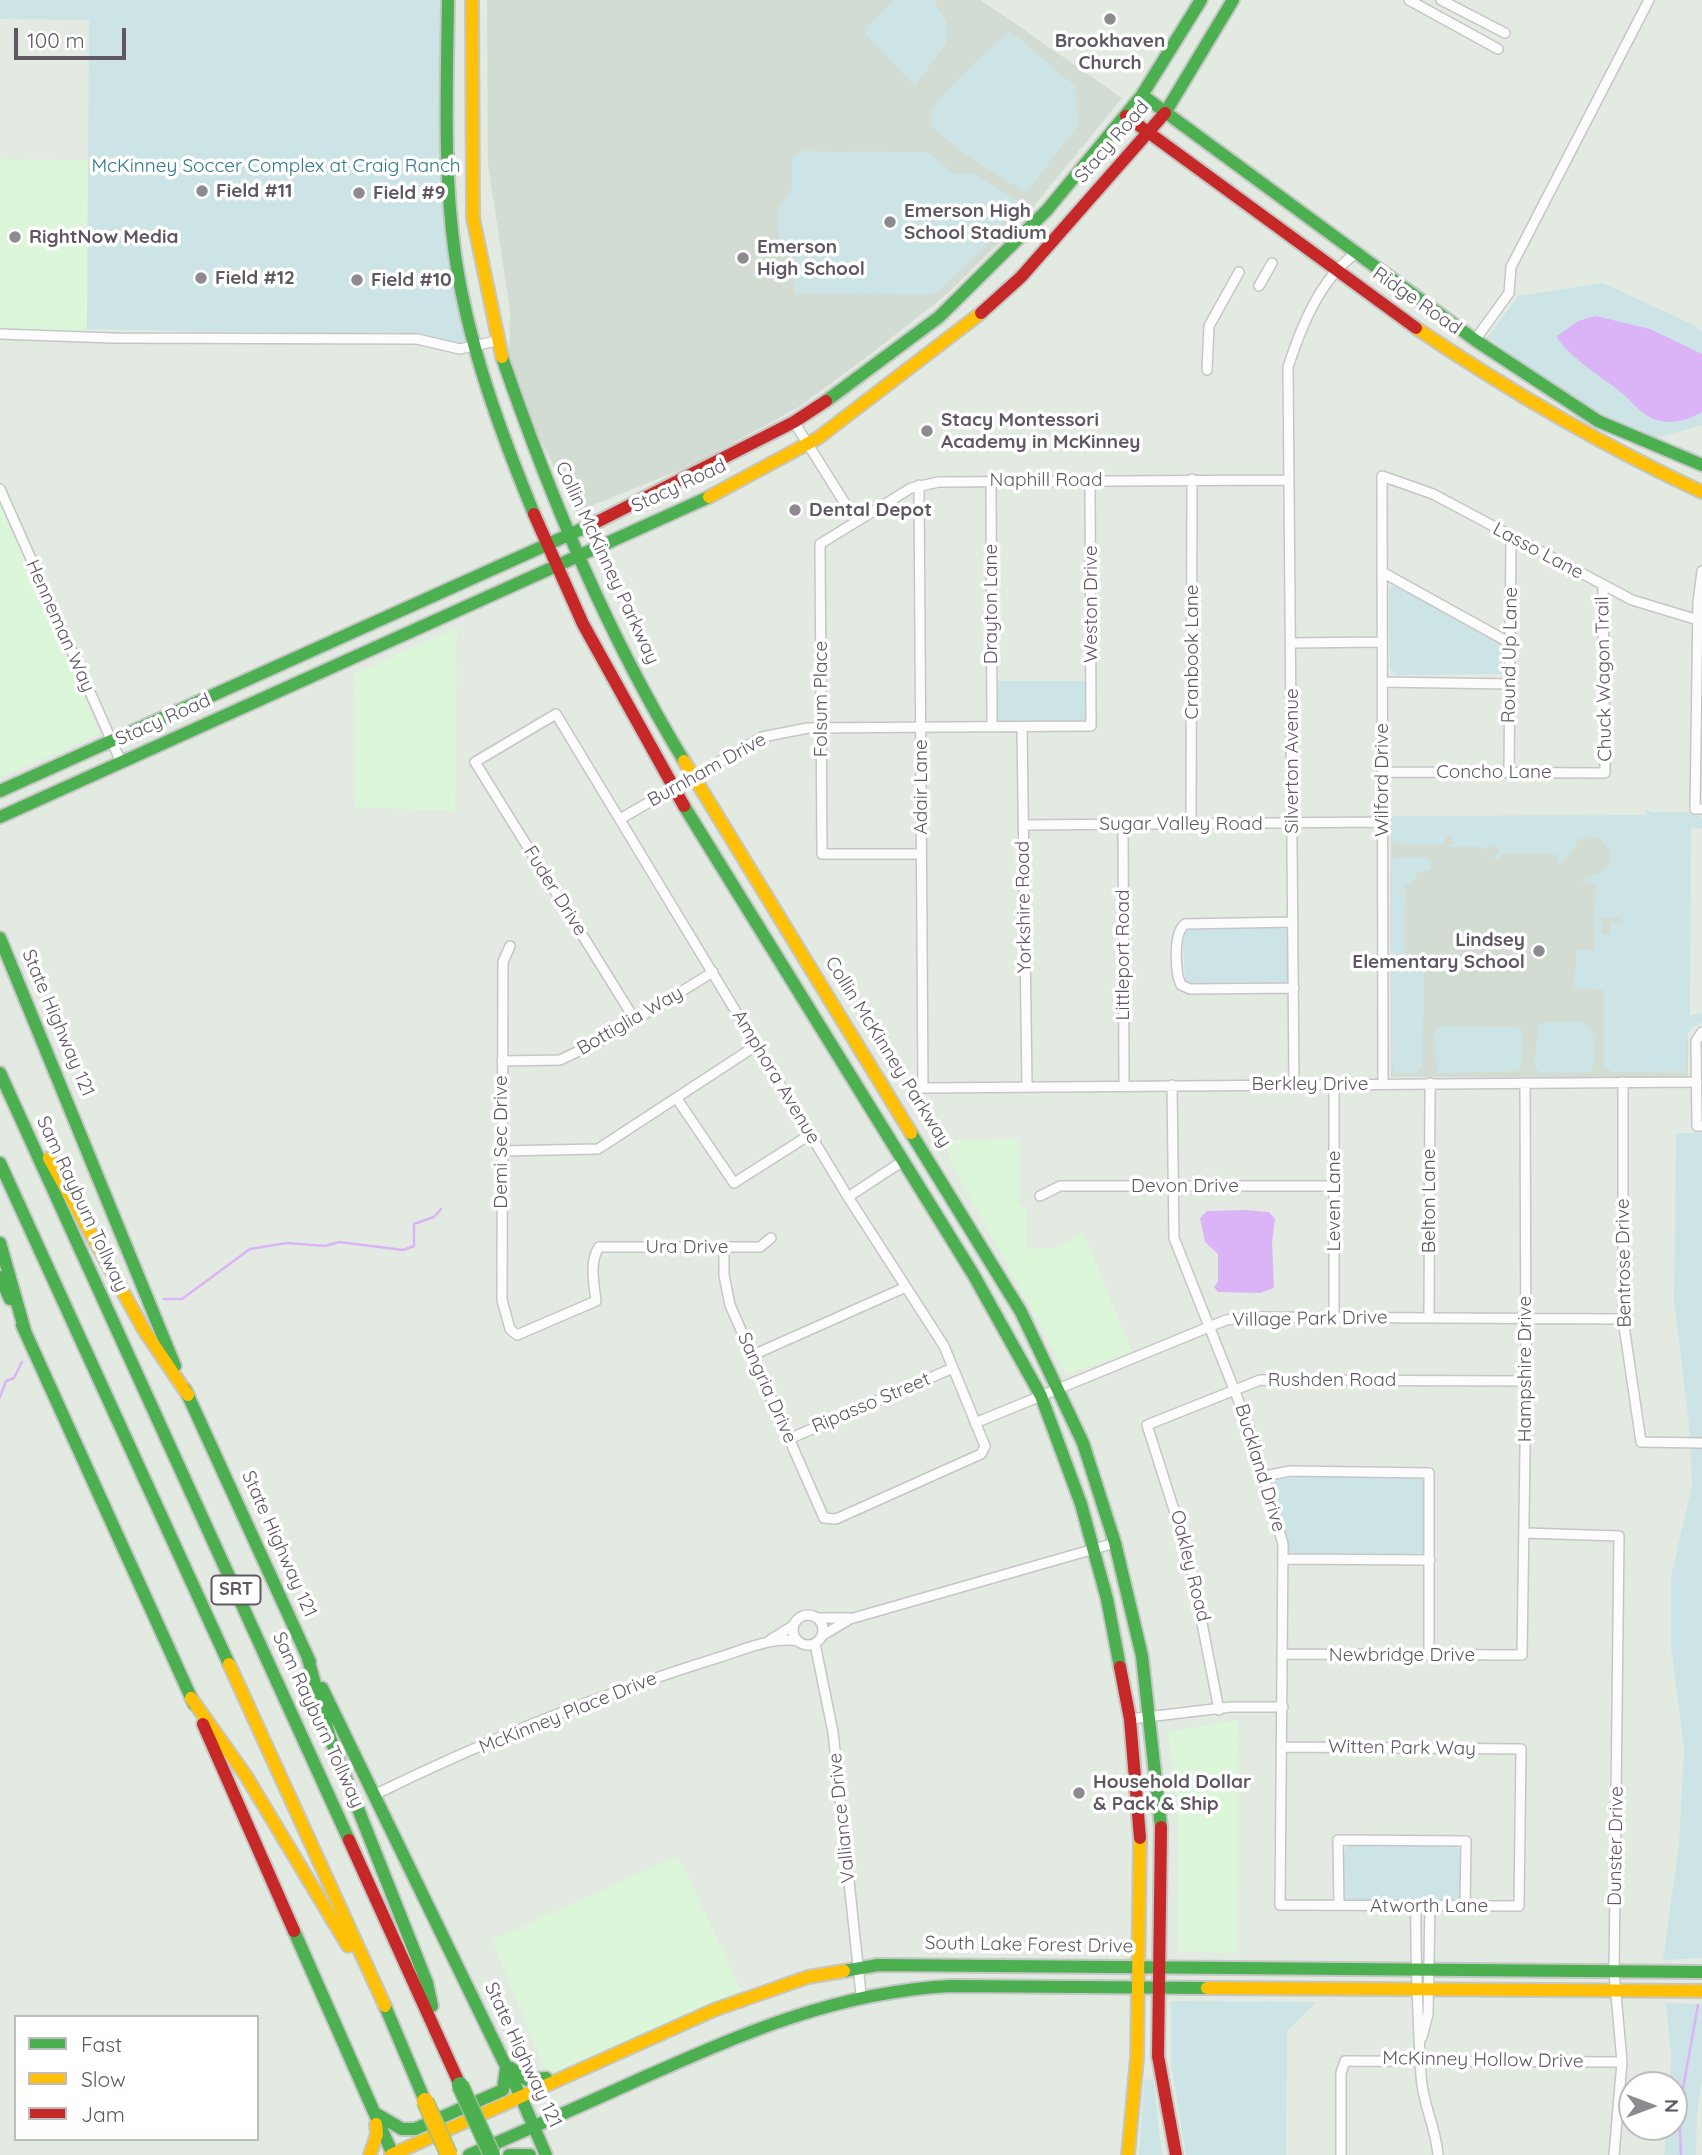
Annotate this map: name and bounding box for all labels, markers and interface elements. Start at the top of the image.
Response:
marker: Brookhaven Church [1102,11,1118,27]
scale bar [18,14,130,58]
text: 100 m [27,27,85,53]
place label: Brookhaven Church [1055,30,1165,74]
street label: Stacy Road [1070,96,1154,188]
park label: McKinney Soccer Complex at Craig Ranch [91,155,461,177]
place label: Field #11 [216,180,293,202]
place label: Field #9 [373,182,446,204]
marker: Field #11 [194,183,210,199]
marker: Field #9 [351,185,367,201]
place label: Emerson High School Stadium [904,200,1047,244]
marker: Emerson High School Stadium [882,214,898,230]
place label: RightNow Media [29,226,178,248]
marker: RightNow Media [7,229,23,245]
place label: Emerson High School [757,236,865,280]
marker: Emerson High School [735,250,751,266]
street label: Ridge Road [1368,262,1466,340]
place label: Field #12 [215,267,295,289]
place label: Field #10 [371,269,452,291]
marker: Field #12 [193,270,209,286]
marker: Field #10 [349,272,365,288]
place label: Stacy Montessori Academy in McKinney [941,409,1140,453]
marker: Stacy Montessori Academy in McKinney [919,423,935,439]
street label: Stacy Road [628,454,730,518]
street label: Collin McKinney Parkway [550,458,664,668]
street label: Naphill Road [990,469,1102,491]
place label: Dental Depot [809,499,932,521]
marker: Dental Depot [787,502,803,518]
street label: Lasso Lane [1489,518,1587,584]
street label: Drayton Lane [980,544,1002,664]
street label: Weston Drive [1080,545,1102,663]
street label: Henneman Way [21,556,99,696]
street label: Cranbook Lane [1181,584,1203,720]
street label: Round Up Lane [1497,587,1523,723]
street label: Chuck Wagon Trail [1591,596,1617,762]
street label: Folsum Place [810,641,832,757]
street label: Silverton Avenue [1281,688,1303,834]
street label: Stacy Road [112,689,214,751]
street label: Wilford Drive [1371,723,1393,837]
street label: Burnham Drive [644,728,770,812]
street label: Adair Lane [910,739,932,835]
street label: Concho Lane [1436,761,1552,783]
street label: Sugar Valley Road [1099,813,1263,835]
street label: Yorkshire Road [1011,841,1037,973]
street label: Fuder Drive [518,842,592,940]
street label: Littleport Road [1112,889,1134,1021]
place label: Lindsey Elementary School [1352,929,1525,973]
marker: Lindsey Elementary School [1531,943,1547,959]
street label: State Highway 121 [17,946,99,1100]
street label: Collin McKinney Parkway [820,952,956,1152]
street label: Bottiglia Way [573,982,687,1060]
street label: Amphora Avenue [727,1006,825,1148]
street label: Berkley Drive [1251,1073,1369,1095]
street label: Demi Sec Drive [490,1075,512,1209]
street label: Sam Rayburn Tollway [31,1112,133,1296]
street label: Belton Lane [1418,1149,1440,1253]
street label: Leven Lane [1323,1151,1345,1251]
street label: Devon Drive [1131,1175,1239,1197]
street label: Bentrose Drive [1611,1198,1637,1328]
street label: Ura Drive [645,1236,729,1258]
street label: Hampshire Drive [1514,1296,1536,1442]
street label: Village Park Drive [1232,1306,1388,1332]
street label: Sangria Drive [732,1329,802,1447]
street label: Ripasso Street [808,1368,934,1438]
street label: Rushden Road [1268,1369,1396,1391]
street label: Buckland Drive [1230,1401,1290,1535]
street label: State Highway 121 [237,1467,321,1621]
street label: Oakley Road [1165,1508,1215,1624]
road number: SRT [212,1576,260,1604]
street label: Sam Rayburn Tollway [267,1628,369,1812]
street label: Newbridge Drive [1329,1644,1475,1666]
street label: McKinney Place Drive [476,1667,660,1759]
street label: Witten Park Way [1328,1735,1476,1761]
street label: Valliance Drive [824,1752,860,1884]
place label: Household Dollar & Pack & Ship [1093,1771,1251,1815]
marker: Household Dollar & Pack & Ship [1071,1785,1087,1801]
street label: Dunster Drive [1604,1786,1628,1906]
street label: Atworth Lane [1370,1895,1488,1917]
street label: South Lake Forest Drive [925,1932,1133,1958]
street label: State Highway 121 [479,1979,567,2131]
legend [14,2015,259,2141]
text: Fast [81,2031,122,2057]
street label: McKinney Hollow Drive [1382,2047,1584,2073]
text: Slow [81,2066,126,2092]
north arrow [1618,2071,1688,2141]
text: N [1660,2099,1684,2113]
text: Jam [81,2101,125,2127]

